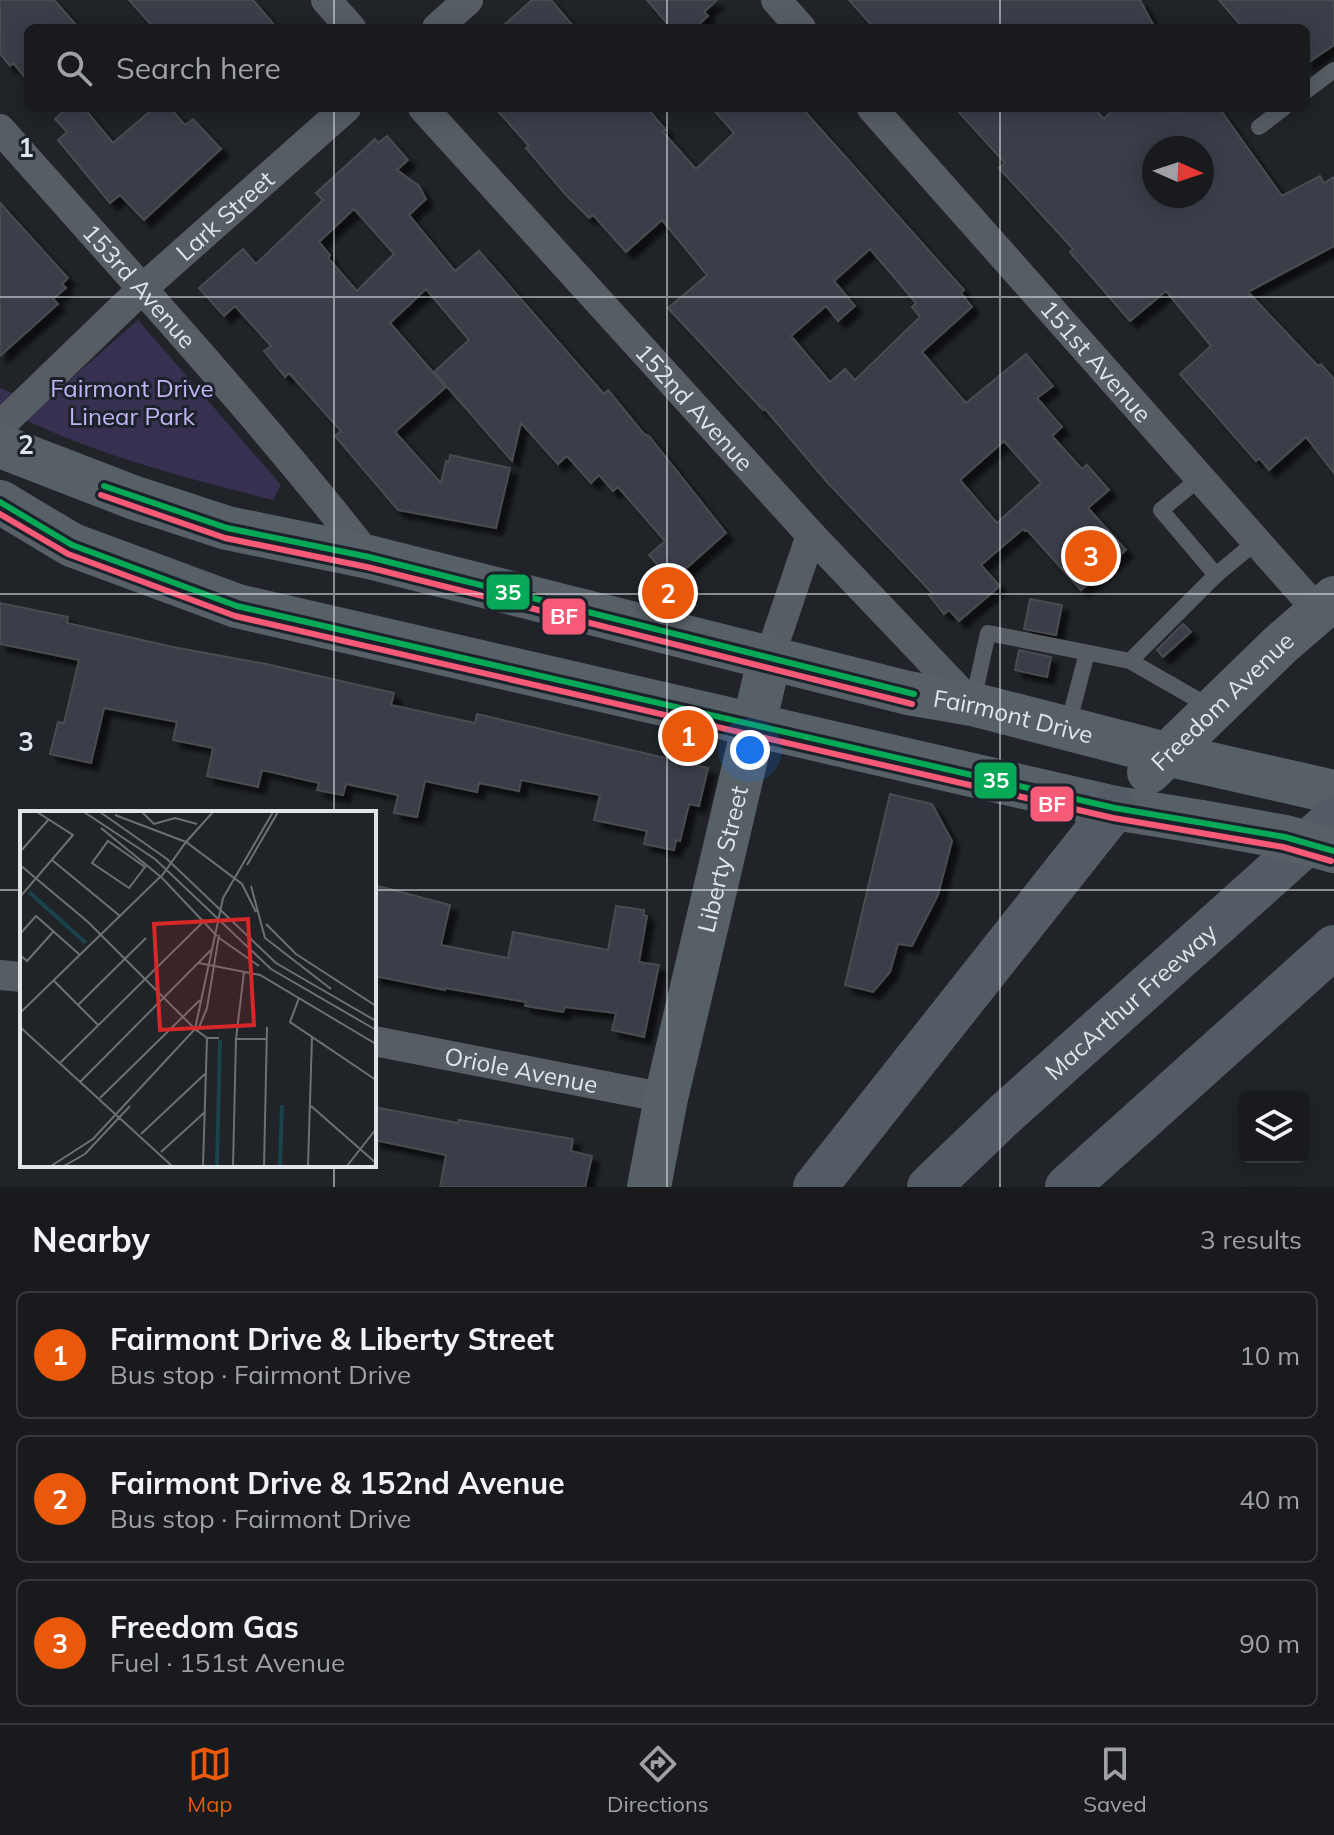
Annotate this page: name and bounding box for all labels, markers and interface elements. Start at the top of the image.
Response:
search box [24,24,1310,112]
icon: search [52,46,96,90]
text: Search here [116,49,281,87]
text: 1 [18,131,34,164]
north arrow [1142,136,1214,208]
street label: Lark Street [169,164,280,267]
street label: 153rd Avenue [77,218,203,354]
street label: 151st Avenue [1034,294,1158,428]
street label: 152nd Avenue [629,337,760,477]
park label: Fairmont Drive Linear Park [50,373,214,431]
text: 2 [18,428,34,461]
pin: 3 [1065,526,1117,586]
pin: 2 [642,563,694,623]
line badge: 35 [485,573,531,611]
text: 35 [495,578,521,606]
line badge: BF [541,597,587,636]
text: BF [550,602,578,630]
street label: Freedom Avenue [1145,625,1300,777]
street label: Fairmont Drive [931,683,1096,750]
pin: 1 [662,706,714,766]
text: 3 [18,725,34,758]
your location [730,730,770,770]
line badge: 35 [973,761,1018,800]
text: 35 [983,766,1009,794]
street label: Liberty Street [690,783,754,935]
line badge: BF [1029,785,1075,823]
text: BF [1038,790,1066,818]
inset map [20,811,376,1167]
street label: MacArthur Freeway [1038,916,1223,1086]
street label: Oriole Avenue [442,1040,600,1099]
map controls [1238,1091,1310,1163]
button: layers [1238,1091,1310,1163]
text: Nearby [32,1218,150,1261]
text: 3 results [1200,1223,1302,1256]
text: Fairmont Drive & Liberty Street [110,1320,554,1358]
text: 1 [52,1339,68,1372]
text: 10 m [1239,1339,1300,1372]
text: Bus stop · Fairmont Drive [110,1358,411,1391]
text: Fairmont Drive & 152nd Avenue [110,1464,565,1502]
text: 2 [52,1483,68,1516]
text: 40 m [1239,1483,1300,1516]
text: Bus stop · Fairmont Drive [110,1502,411,1535]
text: Freedom Gas [110,1608,299,1646]
text: 3 [52,1627,68,1660]
text: 90 m [1239,1627,1300,1660]
text: Fuel · 151st Avenue [110,1646,345,1679]
tab: Map [187,1742,233,1818]
tab: Directions [607,1742,709,1818]
tab: Saved [1083,1742,1147,1818]

